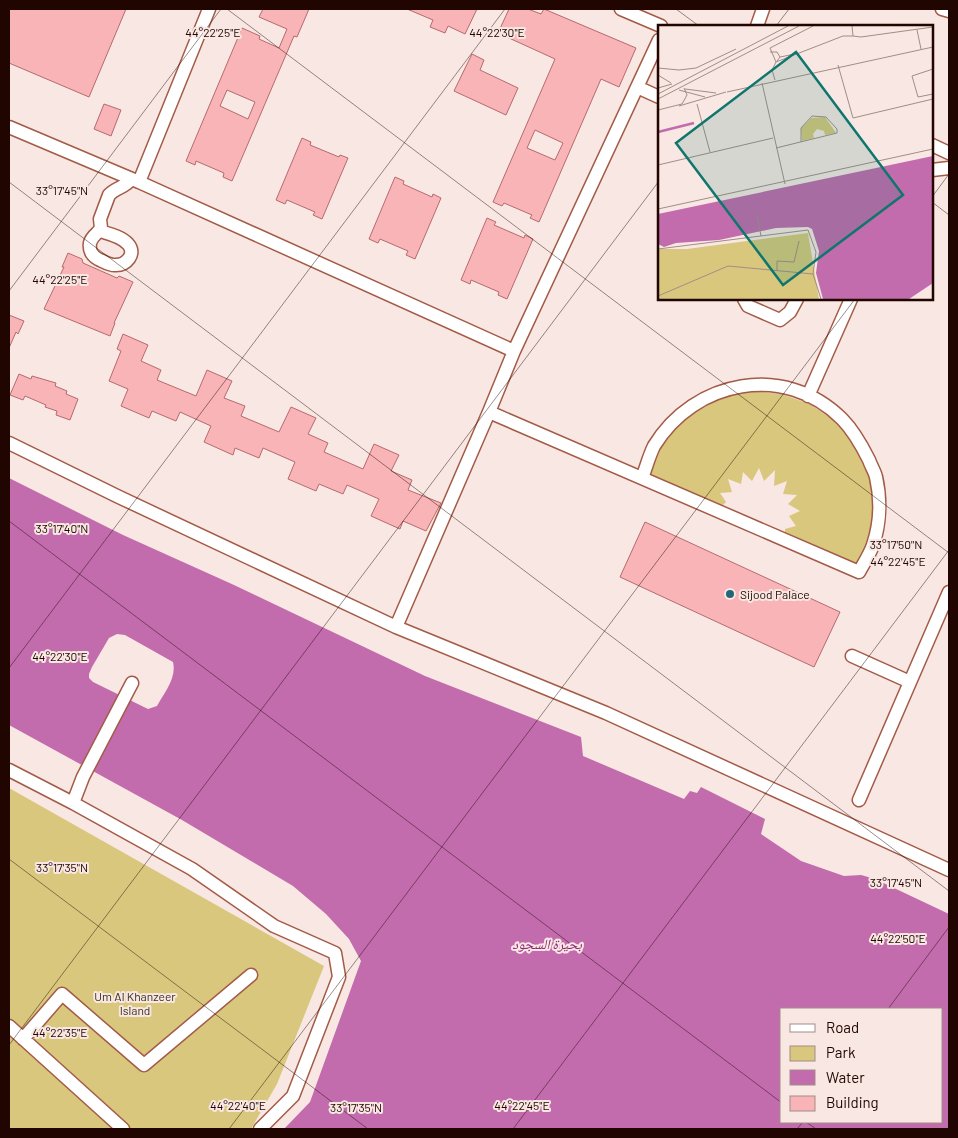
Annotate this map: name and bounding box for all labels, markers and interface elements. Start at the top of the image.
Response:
text: 44°22'25"E [185,25,241,39]
text: 44°22'30"E [469,25,525,39]
inset map [658,25,933,300]
text: 33°17'45"N [36,183,88,197]
text: 44°22'25"E [32,272,88,286]
text: 33°17'40"N [36,521,88,535]
text: 33°17'50"N [870,537,922,551]
text: 44°22'45"E [870,554,926,568]
place label: Sijood Palace [740,587,810,601]
marker: Sijood Palace [724,588,736,600]
text: 44°22'30"E [32,649,88,663]
text: 33°17'35"N [36,860,88,874]
text: 33°17'45"N [870,875,922,889]
text: 44°22'50"E [870,931,926,945]
water label: بحيرة السجود [512,935,582,952]
park label: Um Al Khanzeer Island [94,989,176,1017]
legend [780,1008,943,1123]
text: Road [826,1018,859,1036]
text: 44°22'35"E [32,1025,88,1039]
text: Park [826,1043,856,1061]
text: Water [826,1068,865,1086]
text: Building [826,1093,879,1111]
text: 44°22'40"E [210,1098,266,1112]
text: 44°22'45"E [494,1098,550,1112]
text: 33°17'35"N [330,1100,382,1114]

